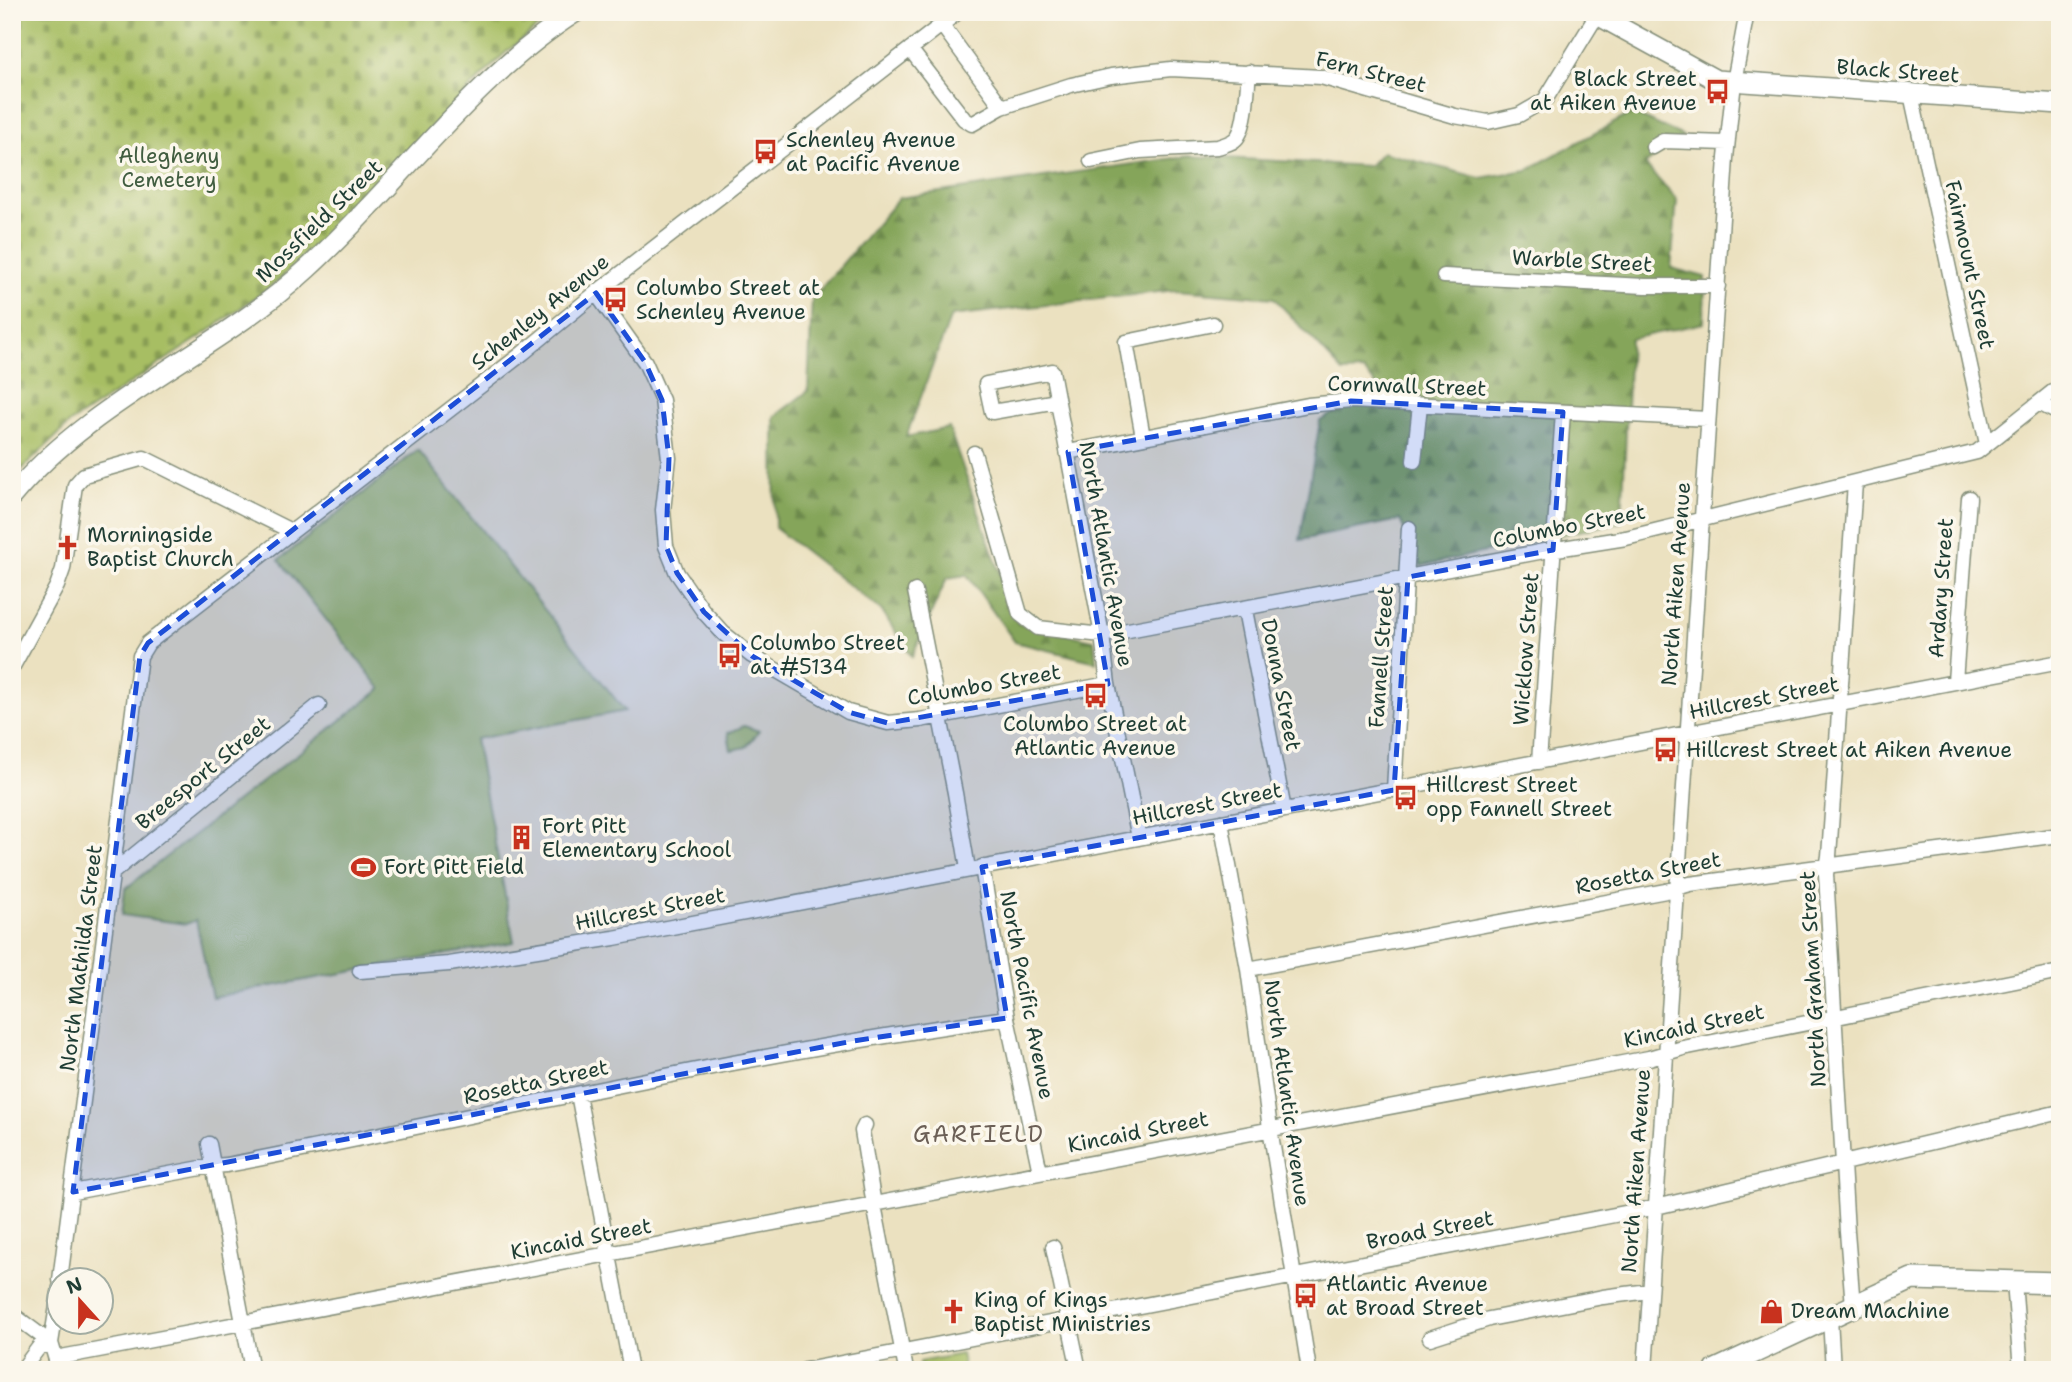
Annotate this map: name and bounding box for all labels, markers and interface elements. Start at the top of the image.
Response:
street label: Fern Street [1313,45,1429,99]
street label: Black Street [1836,53,1960,89]
place label: Black Street at Aiken Avenue [1530,65,1697,117]
bus stop icon: Black Street at Aiken Avenue [1703,77,1731,105]
place label: Schenley Avenue at Pacific Avenue [786,126,961,178]
bus stop icon: Schenley Avenue at Pacific Avenue [752,138,780,166]
park label: Allegheny Cemetery [118,142,220,194]
street label: Mossfield Street [250,153,388,289]
street label: Fairmount Street [1938,178,2002,352]
street label: Warble Street [1511,243,1653,279]
street label: Schenley Avenue [465,248,615,376]
place label: Columbo Street at Schenley Avenue [636,274,820,326]
bus stop icon: Columbo Street at Schenley Avenue [602,286,630,314]
street label: Cornwall Street [1327,369,1487,403]
street label: North Atlantic Avenue [1072,439,1140,669]
street label: North Aiken Avenue [1655,481,1697,687]
street label: Columbo Street [1490,497,1648,555]
street label: Ardary Street [1922,517,1960,659]
place label: Morningside Baptist Church [87,521,234,573]
church icon: Morningside Baptist Church [53,533,81,561]
street label: Wicklow Street [1507,572,1545,726]
street label: Fannell Street [1362,585,1400,729]
street label: Donna Street [1254,617,1308,753]
place label: Columbo Street at #5134 [750,629,905,681]
bus stop icon: Columbo Street at #5134 [716,641,744,669]
street label: Columbo Street [905,658,1063,712]
street label: Hillcrest Street [1687,670,1841,726]
bus stop icon: Columbo Street at Atlantic Avenue [1081,681,1109,709]
street label: Breesport Street [130,710,276,836]
place label: Columbo Street at Atlantic Avenue [1003,710,1187,762]
bus stop icon: Hillcrest Street at Aiken Avenue [1652,736,1680,764]
place label: Hillcrest Street at Aiken Avenue [1686,736,2012,764]
place label: Hillcrest Street opp Fannell Street [1426,771,1612,823]
street label: Hillcrest Street [1130,776,1284,832]
bus stop icon: Hillcrest Street opp Fannell Street [1392,783,1420,811]
place label: Fort Pitt Elementary School [542,812,732,864]
building icon: Fort Pitt Elementary School [508,824,536,852]
street label: North Mathilda Street [53,843,109,1073]
street label: Rosetta Street [1573,845,1723,901]
sports icon: Fort Pitt Field [350,853,378,881]
place label: Fort Pitt Field [384,853,524,881]
street label: North Graham Street [1793,870,1833,1088]
street label: Hillcrest Street [573,881,727,937]
street label: North Pacific Avenue [993,888,1061,1102]
street label: North Atlantic Avenue [1257,978,1317,1208]
street label: Kincaid Street [1621,997,1767,1055]
street label: Rosetta Street [461,1053,611,1111]
street label: North Aiken Avenue [1615,1068,1657,1274]
street label: Kincaid Street [1065,1105,1211,1159]
district label: GARFIELD [913,1119,1045,1149]
street label: Broad Street [1364,1204,1496,1256]
street label: Kincaid Street [508,1212,654,1266]
north arrow [46,1266,116,1336]
place label: Atlantic Avenue at Broad Street [1326,1270,1488,1322]
text: N [63,1271,86,1300]
bus stop icon: Atlantic Avenue at Broad Street [1292,1282,1320,1310]
place label: King of Kings Baptist Ministries [974,1286,1151,1338]
shop icon: Dream Machine [1757,1297,1785,1325]
place label: Dream Machine [1791,1297,1950,1325]
church icon: King of Kings Baptist Ministries [940,1298,968,1326]

